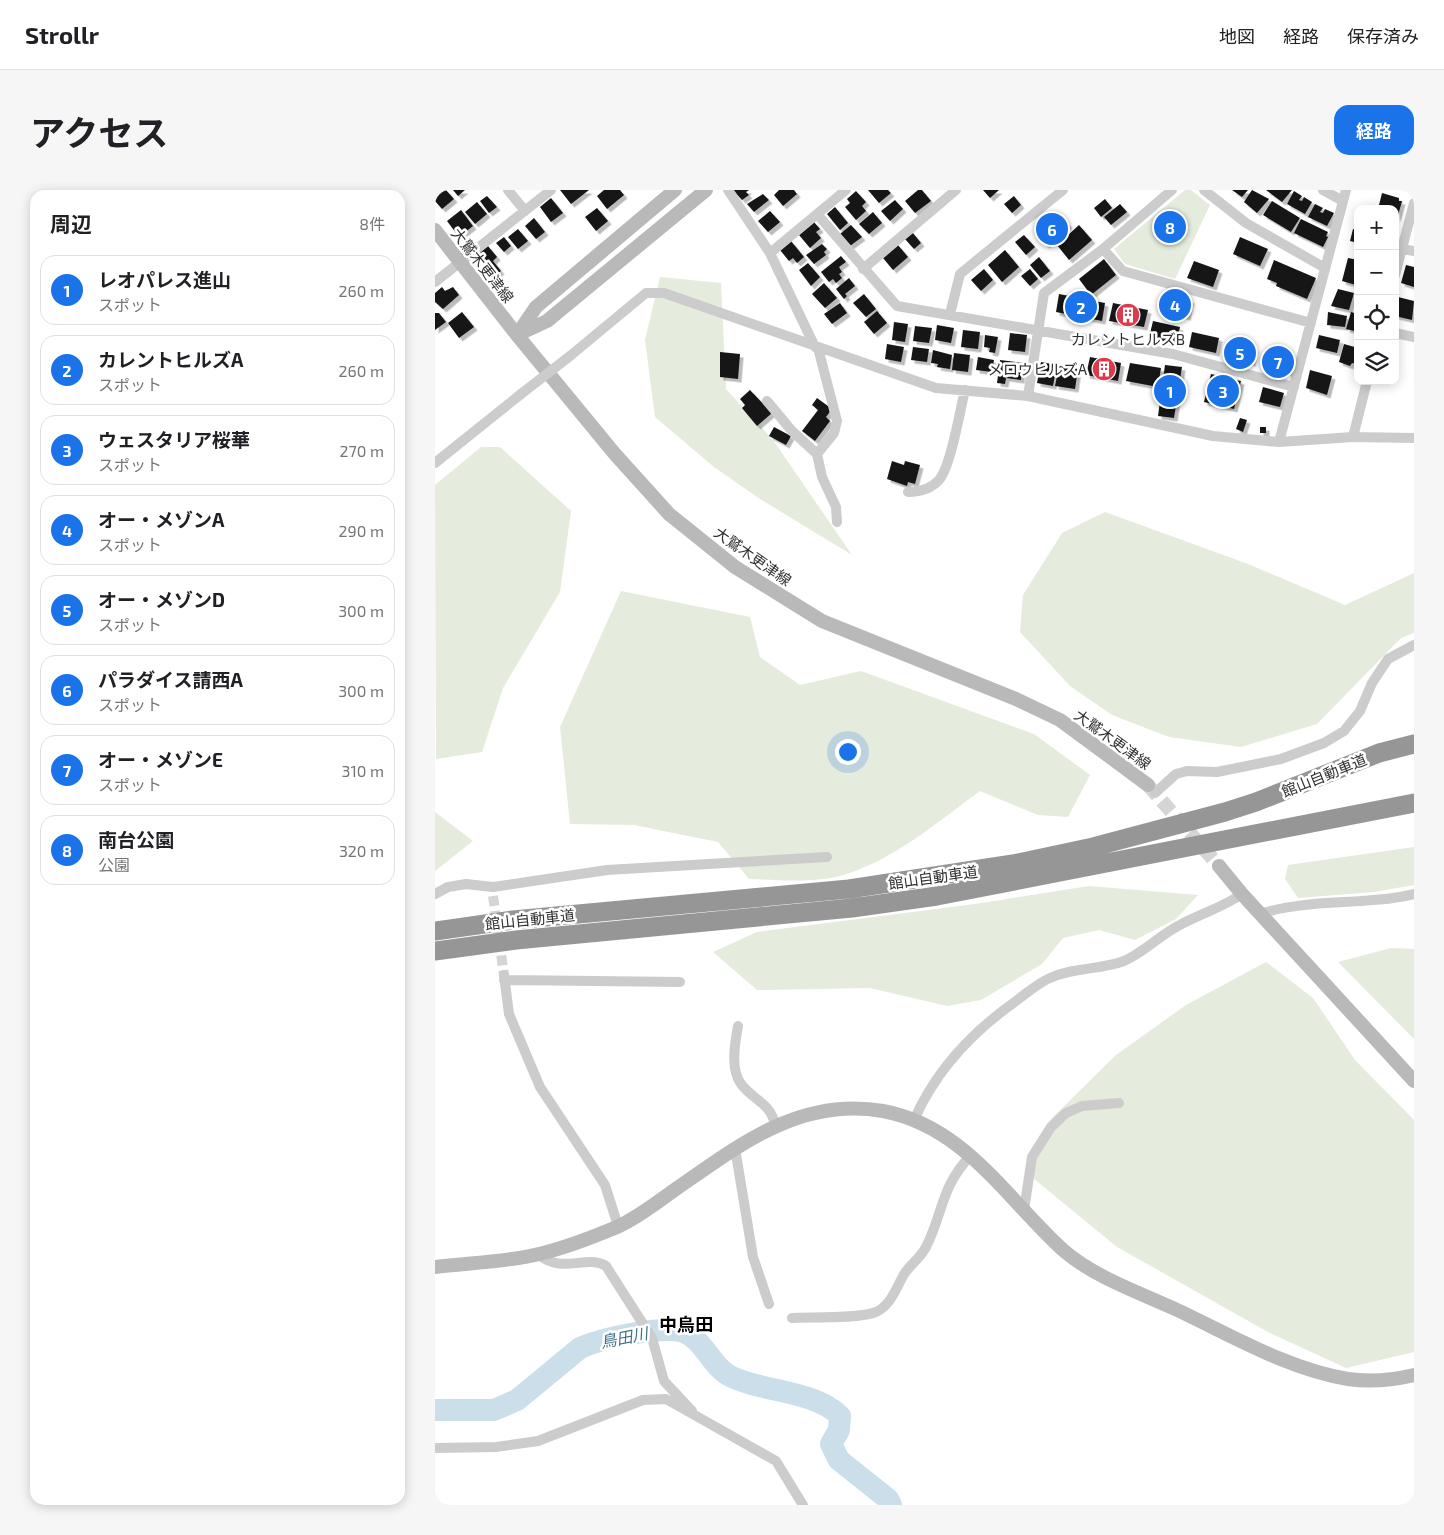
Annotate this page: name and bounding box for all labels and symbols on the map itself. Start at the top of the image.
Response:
pin: 8 [1154,208,1186,246]
pin: 6 [1036,210,1068,248]
street label: 大鷲木更津線 [448,224,518,306]
pin: 4 [1159,286,1191,324]
pin: 2 [1065,288,1097,326]
building icon: カレントヒルズB [1115,302,1141,328]
place label: カレントヒルズB [1071,330,1185,348]
pin: 5 [1224,334,1256,372]
pin: 7 [1262,343,1294,381]
building icon: メロウヒルズA [1091,356,1117,382]
place label: メロウヒルズA [988,360,1088,378]
pin: 1 [1154,372,1186,410]
pin: 3 [1207,372,1239,410]
street label: 大鷲木更津線 [711,523,795,589]
street label: 大鷲木更津線 [1071,705,1155,773]
your location [835,739,861,765]
street label: 館山自動車道 [1279,750,1369,800]
street label: 館山自動車道 [887,862,979,892]
street label: 館山自動車道 [484,905,576,933]
district label: 中烏田 [659,1313,713,1335]
water label: 鳥田川 [599,1323,651,1351]

